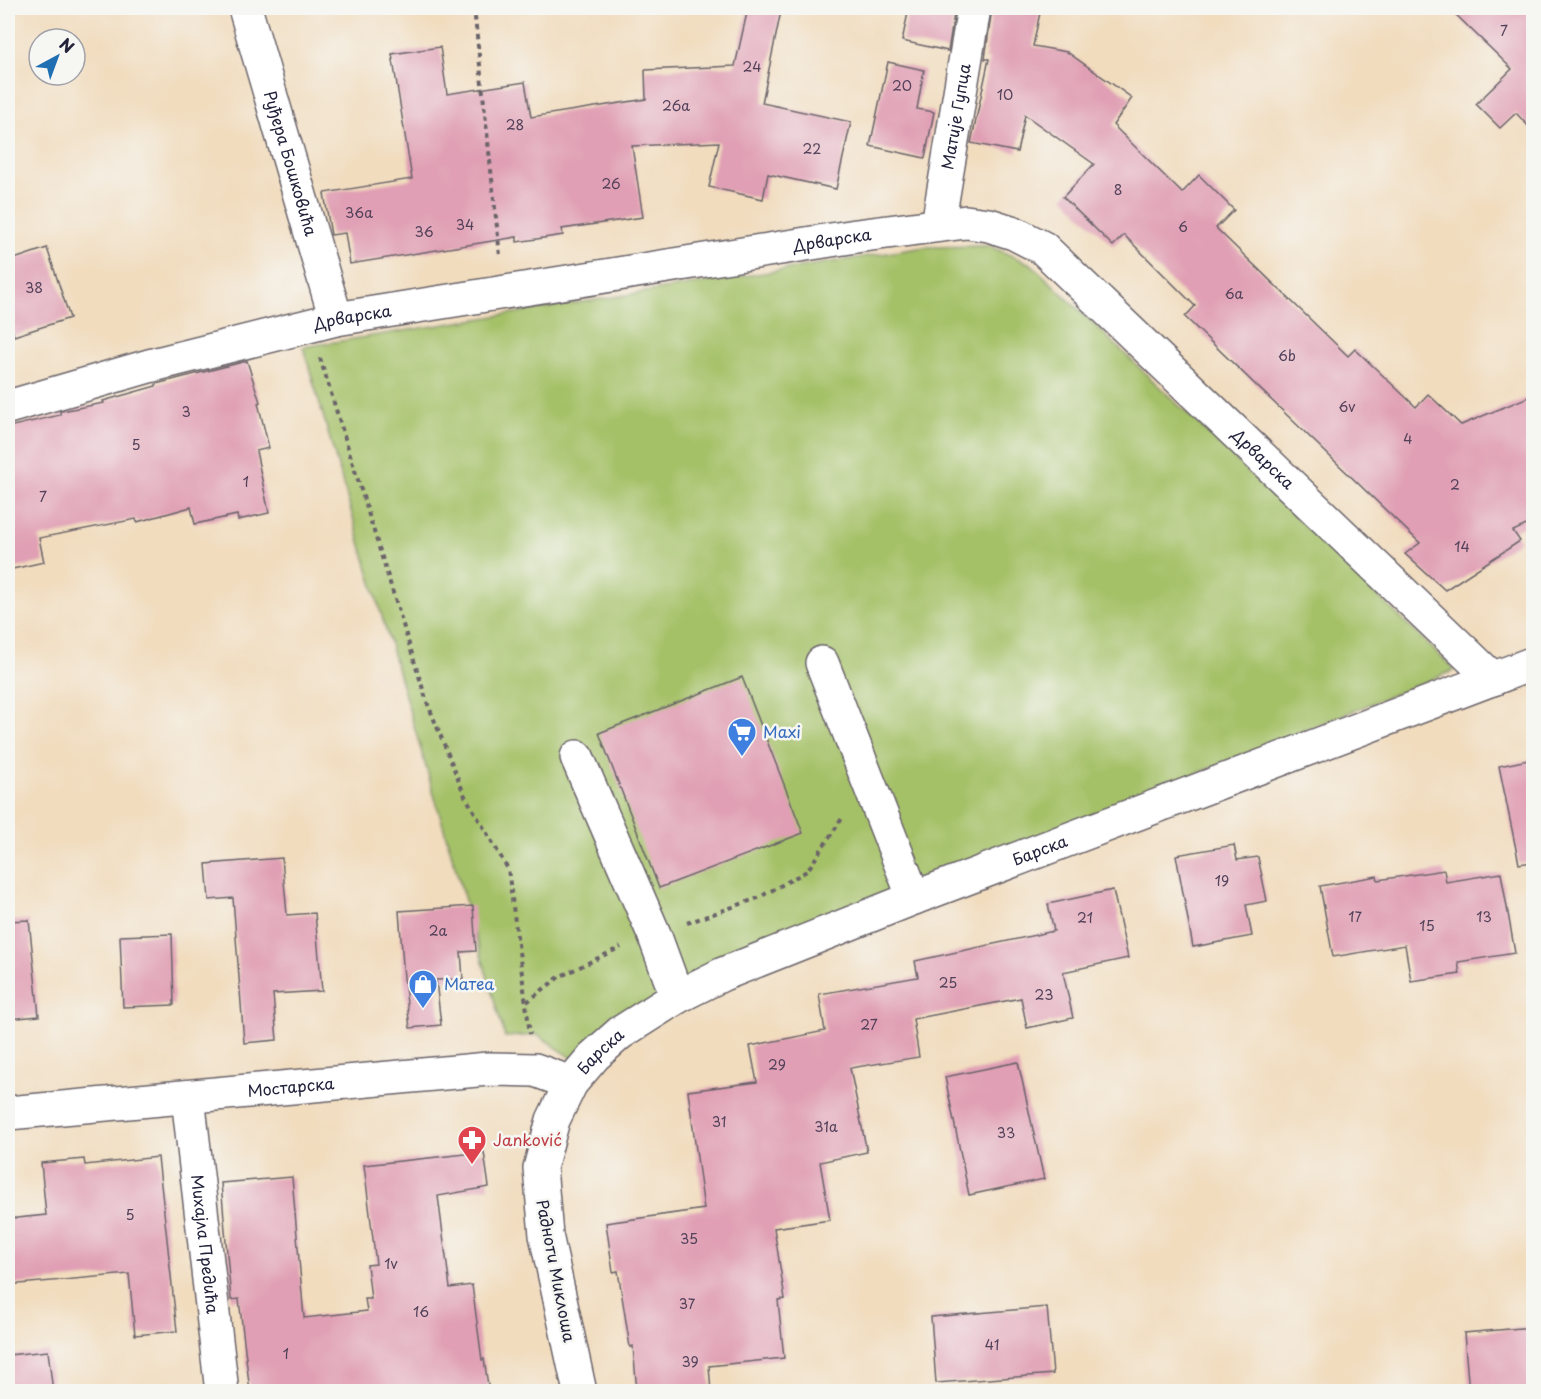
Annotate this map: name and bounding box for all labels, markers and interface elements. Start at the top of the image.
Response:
house number: 7 [1500,20,1508,41]
north arrow [27,27,87,87]
text: N [55,32,80,58]
house number: 24 [743,56,761,77]
street label: Матије Гупца [934,61,976,171]
house number: 20 [892,75,912,96]
house number: 10 [997,84,1013,105]
street label: Руђера Бошковића [259,88,324,239]
house number: 26a [662,95,690,116]
house number: 28 [506,114,524,135]
house number: 22 [803,138,821,159]
house number: 26 [601,173,621,194]
house number: 8 [1114,179,1122,200]
house number: 36a [345,202,373,223]
house number: 34 [456,214,474,235]
house number: 6 [1178,216,1188,237]
house number: 36 [414,221,434,242]
street label: Дрварска [790,221,872,257]
house number: 38 [25,277,43,298]
house number: 6a [1225,283,1244,304]
street label: Дрварска [310,297,393,336]
house number: 6b [1278,345,1296,366]
house number: 6v [1339,396,1355,417]
house number: 3 [181,401,191,422]
street label: Дрварска [1226,422,1301,494]
house number: 4 [1403,428,1413,449]
house number: 5 [131,434,141,455]
house number: 1 [243,471,249,492]
house number: 2 [1450,474,1460,495]
house number: 7 [39,486,47,507]
house number: 14 [1454,536,1470,557]
supermarket icon: Maxi [726,716,758,758]
place label: Maxi [763,719,801,743]
street label: Барска [1009,828,1070,871]
house number: 19 [1215,870,1229,891]
house number: 17 [1348,906,1362,927]
house number: 13 [1476,906,1492,927]
house number: 21 [1077,907,1093,928]
house number: 15 [1419,915,1435,936]
house number: 2a [429,920,447,941]
shop icon: Матеа [407,968,439,1010]
place label: Матеа [444,971,494,995]
house number: 25 [939,972,957,993]
house number: 23 [1035,984,1053,1005]
house number: 27 [860,1014,878,1035]
street label: Барска [571,1022,628,1079]
house number: 29 [768,1054,786,1075]
street label: Мостарска [246,1070,335,1102]
house number: 31 [712,1111,726,1132]
house number: 31a [814,1116,838,1137]
house number: 33 [997,1122,1015,1143]
pharmacy icon: Janković [456,1124,488,1166]
place label: Janković [493,1127,562,1151]
street label: Михајла Предића [186,1173,226,1315]
street label: Радноти Миклоша [531,1197,583,1344]
house number: 5 [125,1204,135,1225]
house number: 35 [680,1228,698,1249]
house number: 1v [384,1253,398,1274]
house number: 37 [679,1293,696,1314]
house number: 16 [413,1301,429,1322]
house number: 41 [985,1334,999,1355]
house number: 1 [283,1343,289,1364]
house number: 39 [681,1351,699,1372]

